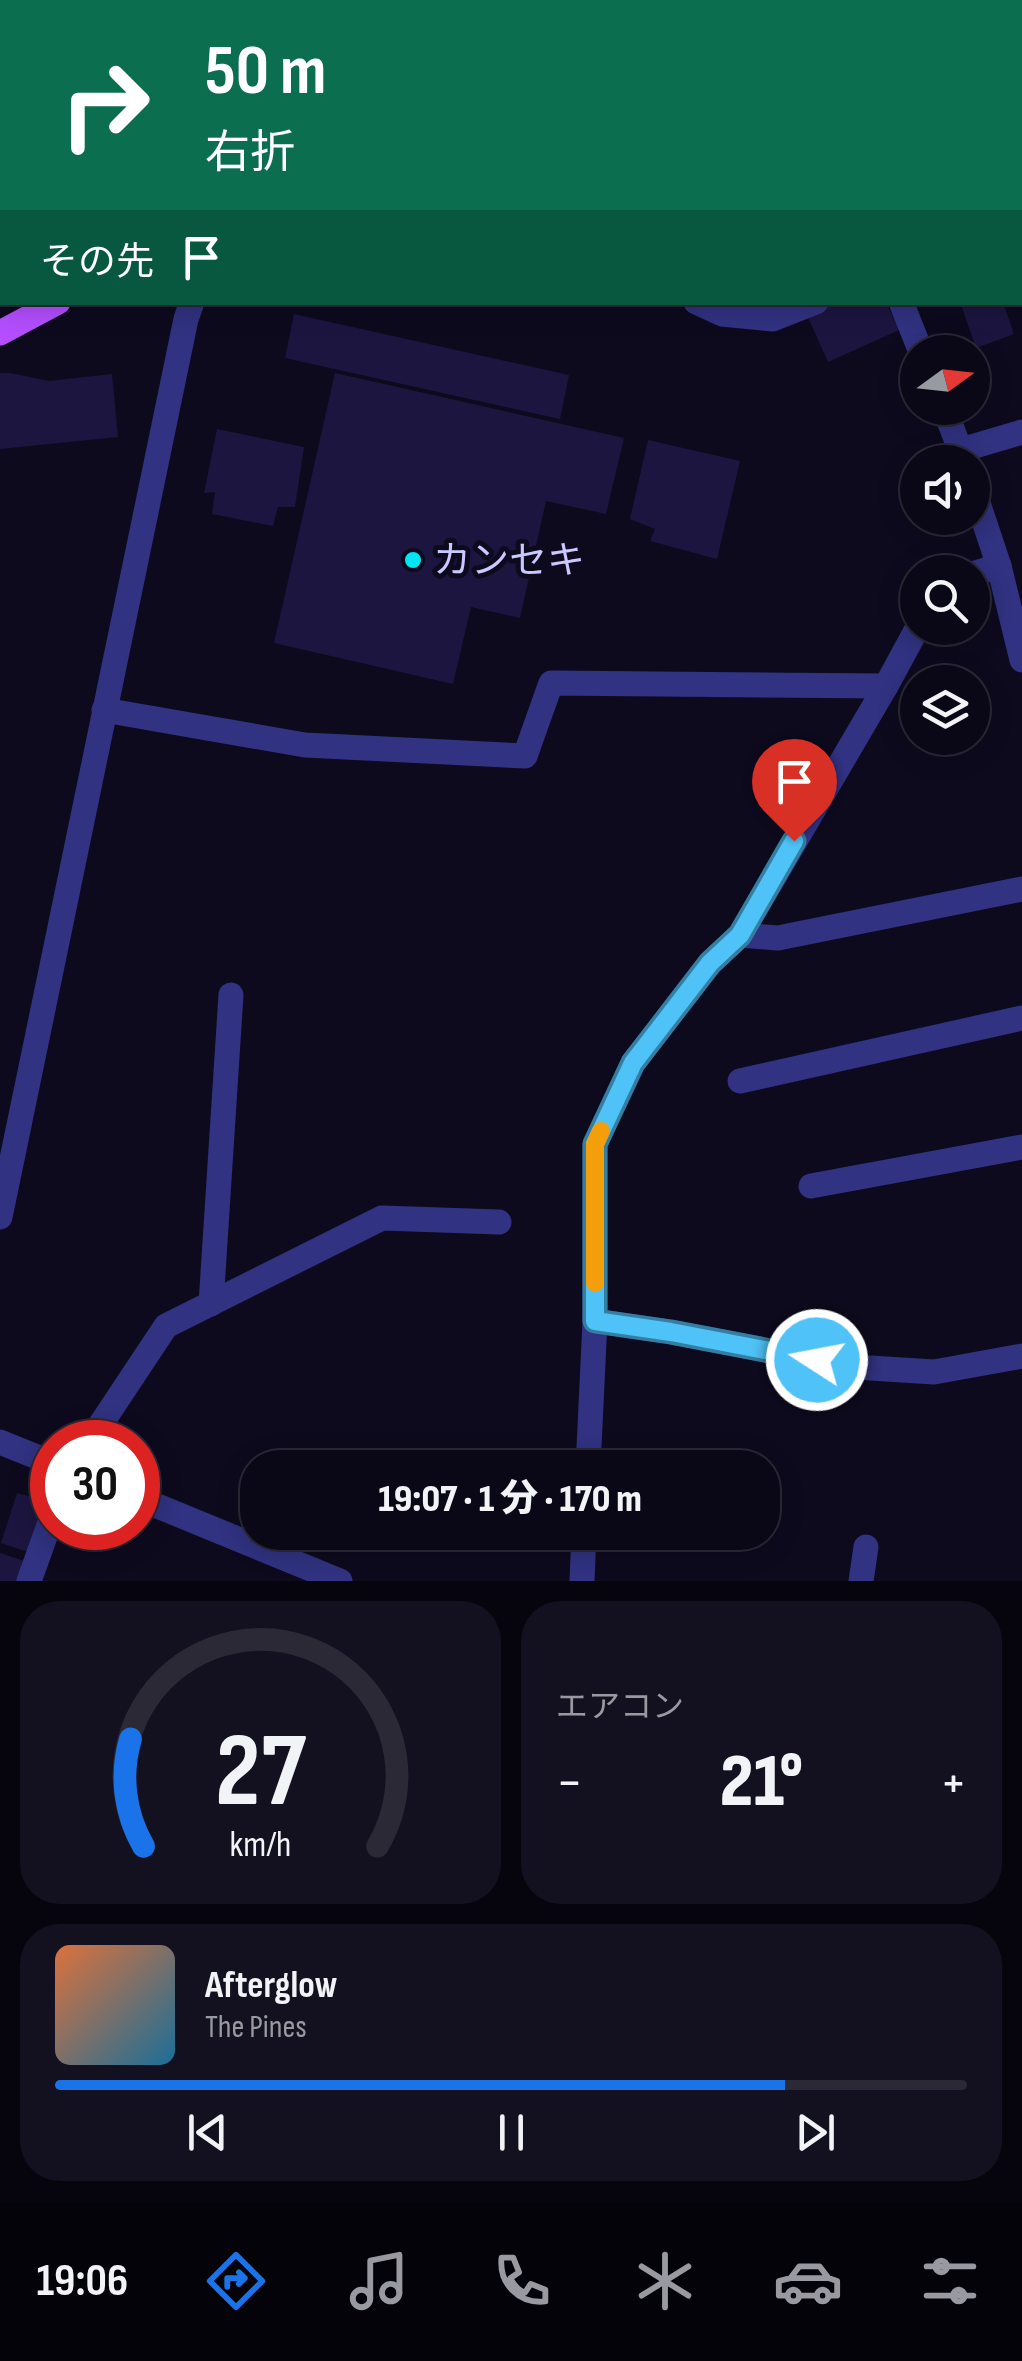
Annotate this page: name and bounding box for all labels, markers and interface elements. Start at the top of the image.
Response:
text: 50 m [205,30,326,114]
icon: right [40,40,170,170]
text: 右折 [205,126,295,181]
icon: arrive [174,230,229,285]
text: その先 [40,240,154,285]
north arrow [900,335,990,425]
map controls [900,335,990,755]
button: sound [900,445,990,535]
place label: カンセキ [433,539,585,584]
marker: カンセキ [402,549,424,571]
button: search [900,555,990,645]
button: layers [900,665,990,755]
pin [752,739,837,842]
icon: arrive [767,754,822,809]
position arrow [765,1308,869,1412]
speed limit sign: 30 [30,1420,160,1550]
text: 19:07 · 1 分 · 170 m [378,1477,642,1522]
text: エアコン [556,1688,684,1727]
text: 27 [215,1710,307,1835]
text: 21° [720,1737,803,1828]
text: − [556,1750,583,1817]
text: + [940,1750,967,1817]
text: km/h [230,1824,291,1867]
text: Afterglow [205,1963,338,2008]
text: The Pines [205,2008,307,2047]
icon: previous [180,2105,235,2160]
icon: pause [484,2105,539,2160]
icon: next [788,2105,843,2160]
icon: directions [201,2246,271,2316]
icon: music [344,2246,414,2316]
icon: phone [487,2246,557,2316]
icon: climate [630,2246,700,2316]
icon: car [773,2246,843,2316]
icon: filters [915,2246,985,2316]
text: 19:06 [36,2254,128,2309]

